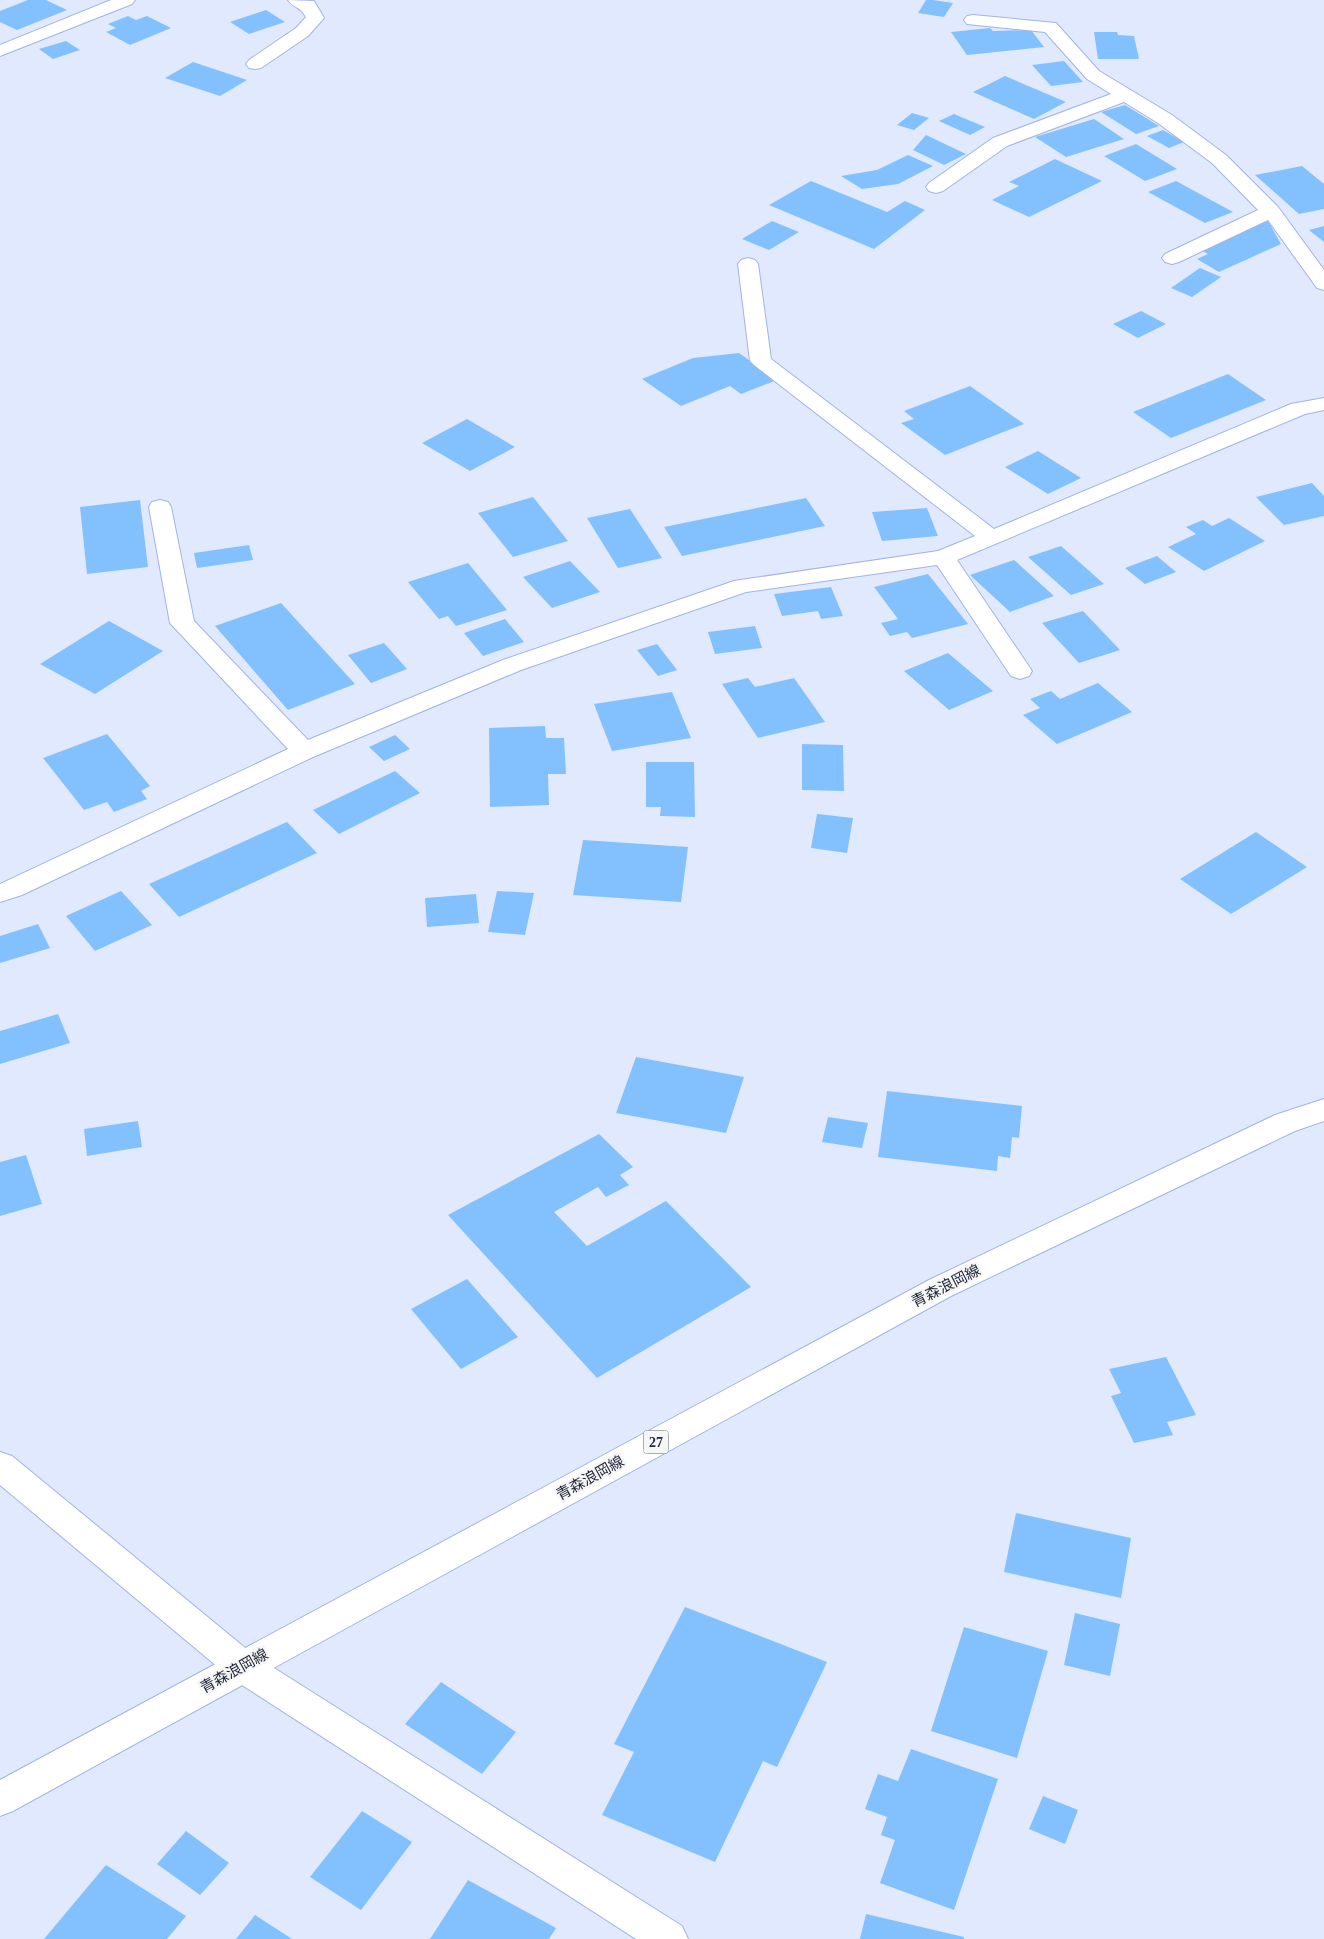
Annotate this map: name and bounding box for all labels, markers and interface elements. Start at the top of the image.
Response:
street label: 青森浪岡線 [909,1262,983,1310]
road number: 27 [644,1430,668,1454]
street label: 青森浪岡線 [553,1453,627,1503]
street label: 青森浪岡線 [197,1646,271,1696]

